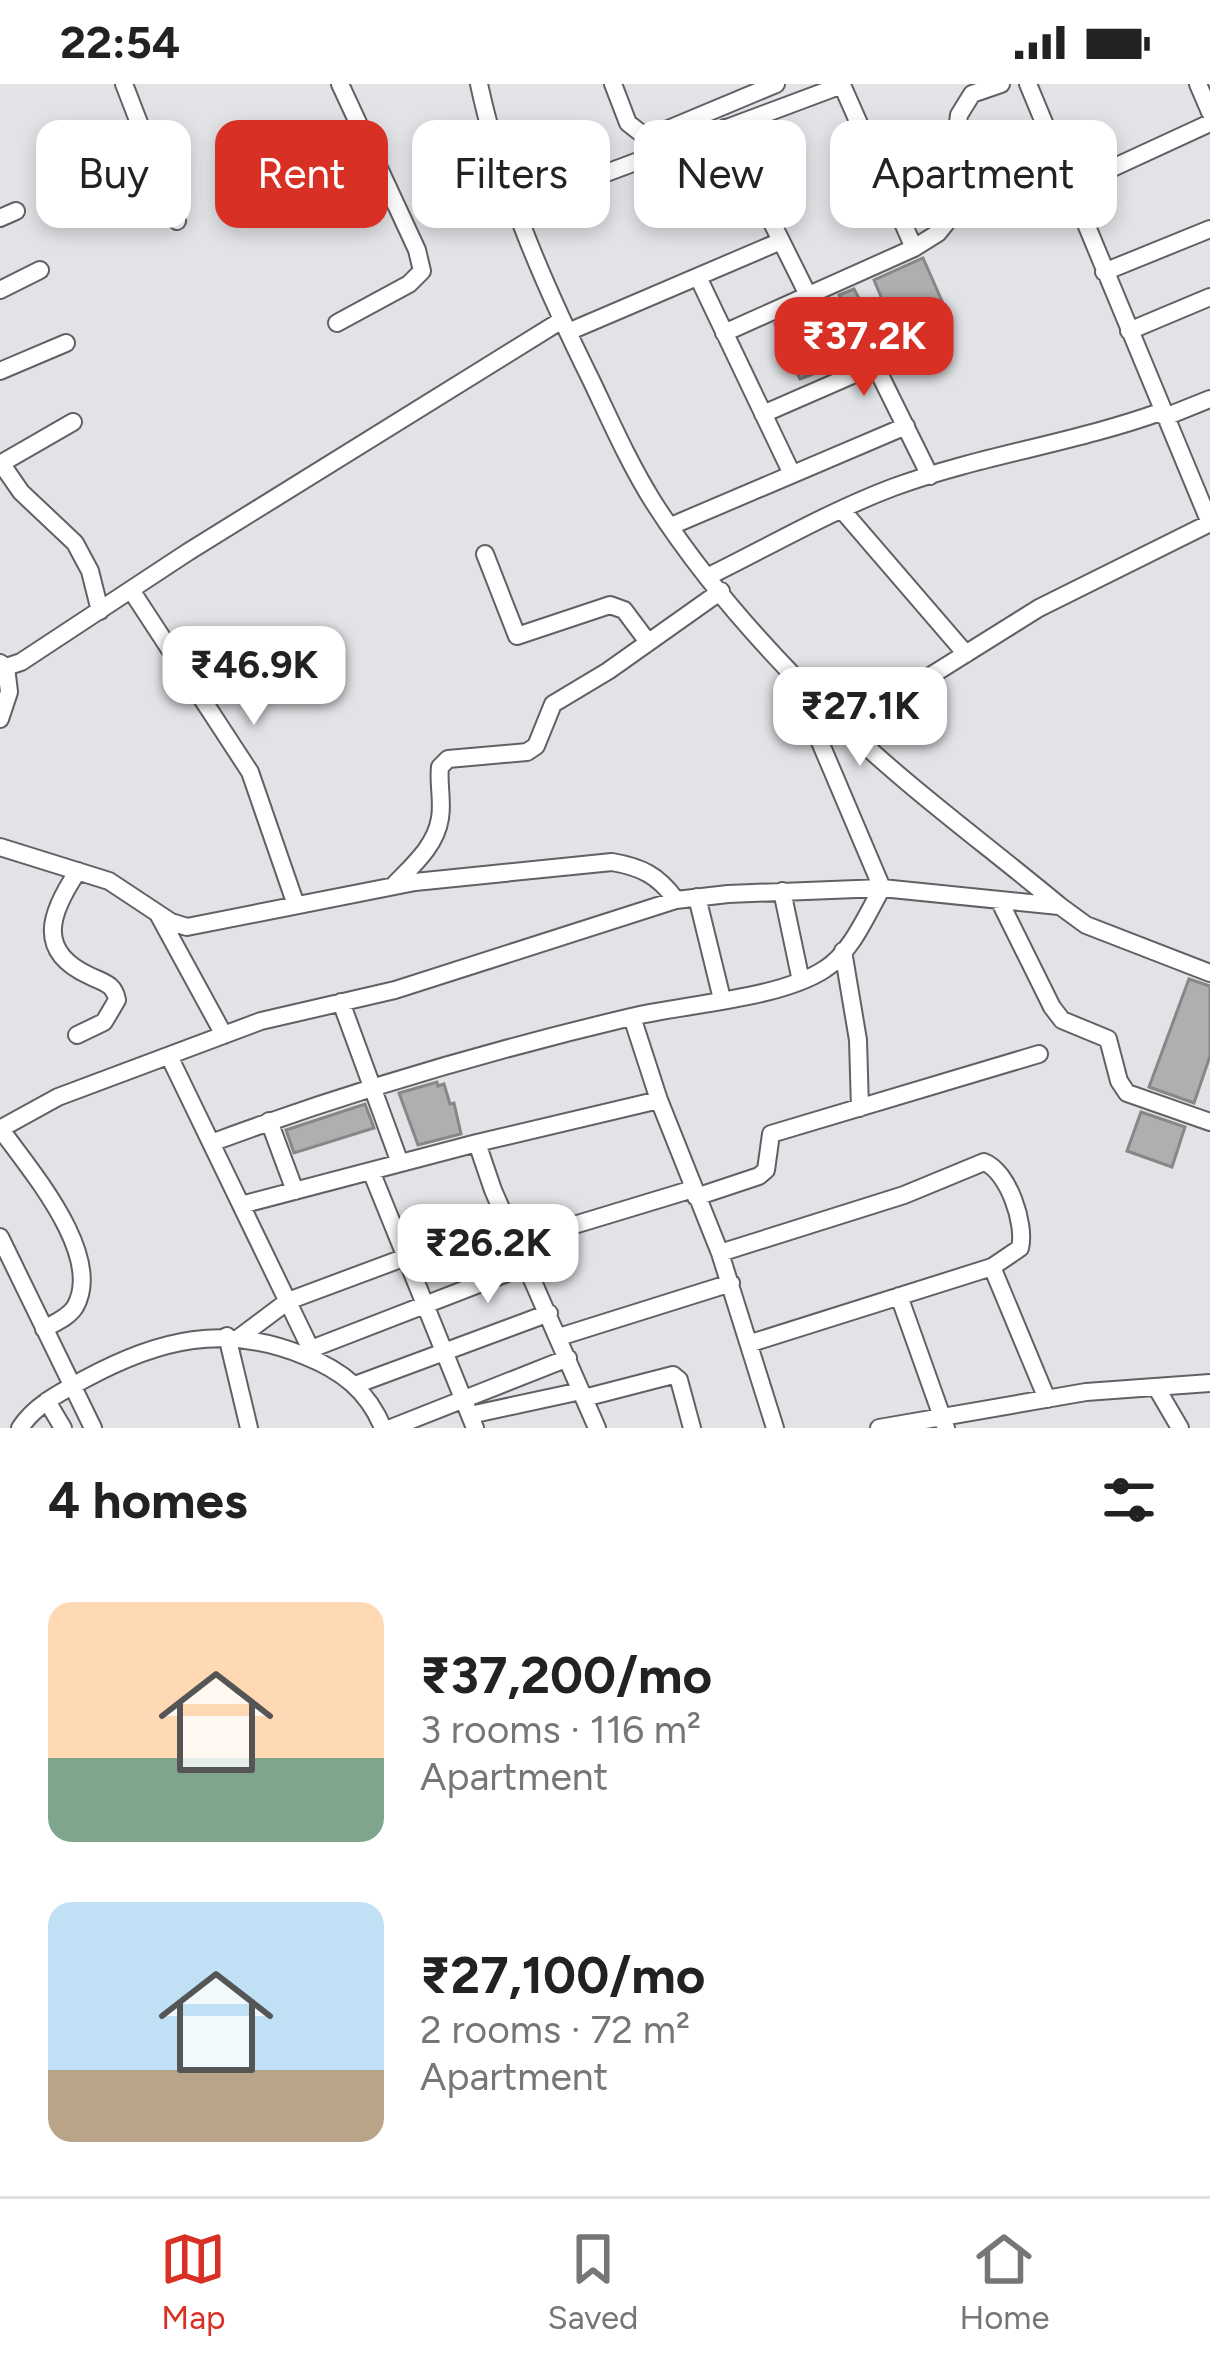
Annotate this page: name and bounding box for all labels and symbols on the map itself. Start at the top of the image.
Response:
pin: ₹37.2K [766,297,962,399]
pin: ₹46.9K [156,626,352,728]
pin: ₹27.1K [762,667,958,769]
pin: ₹26.2K [390,1204,586,1306]

